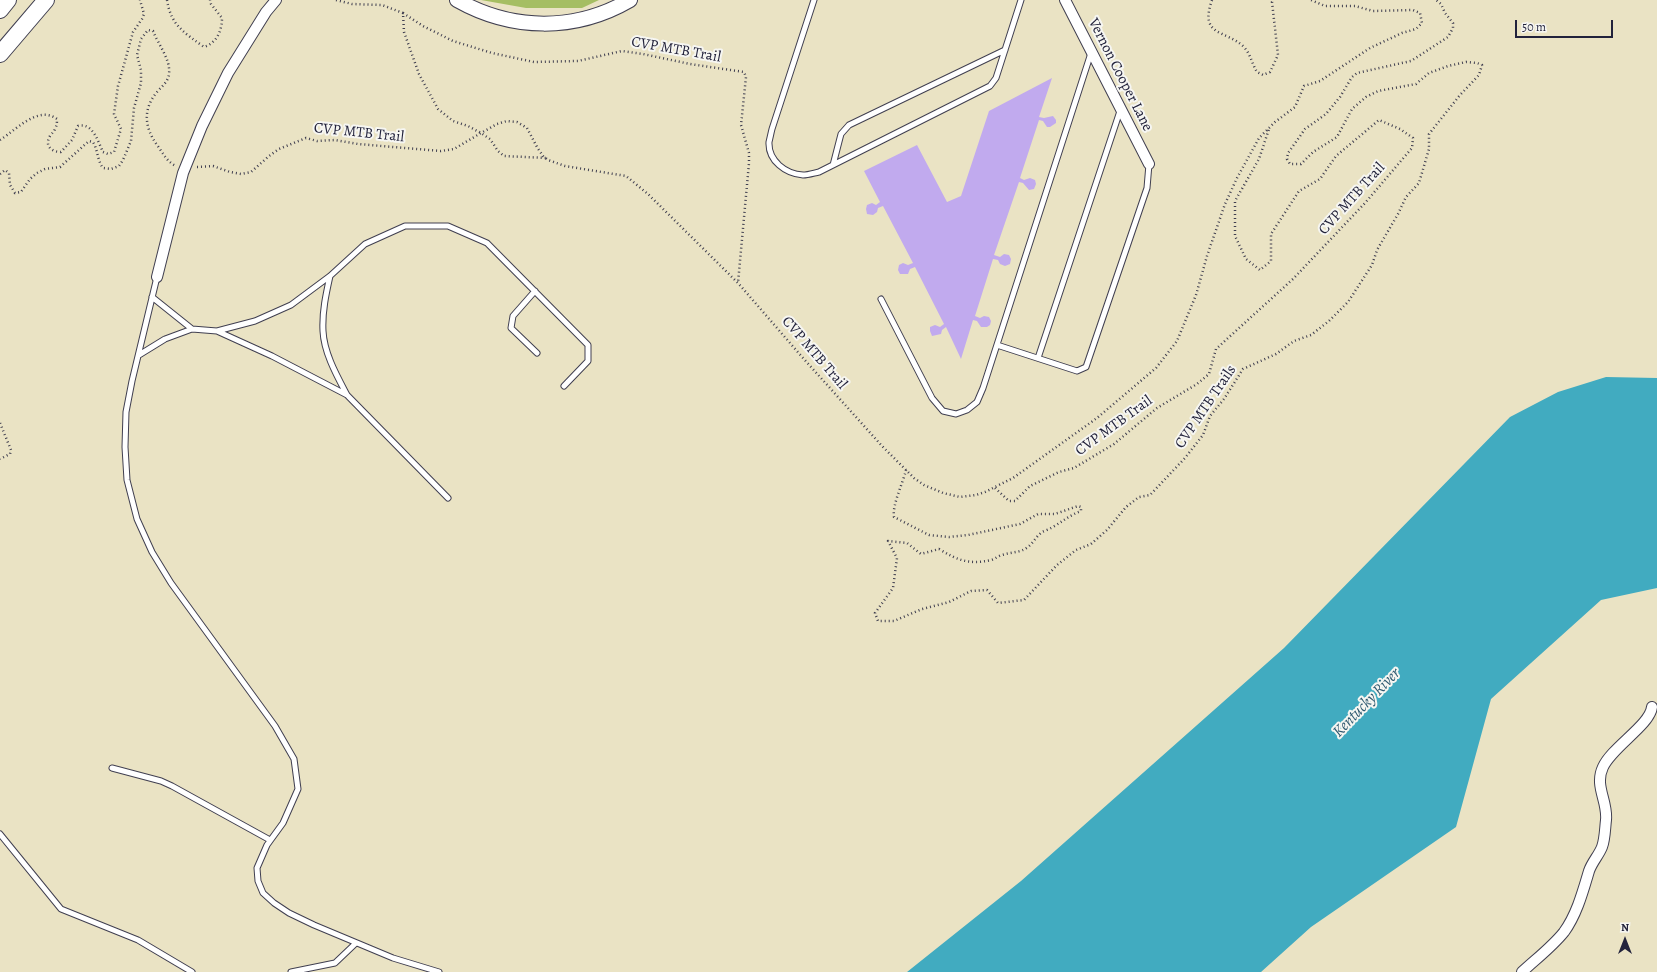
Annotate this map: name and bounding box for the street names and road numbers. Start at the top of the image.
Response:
street label: Vernon Cooper Lane [1084,16,1156,134]
street label: CVP MTB Trail [630,33,722,67]
street label: CVP MTB Trail [313,119,405,147]
street label: CVP MTB Trail [1315,159,1389,239]
street label: CVP MTB Trail [777,313,851,393]
street label: CVP MTB Trails [1172,362,1240,452]
street label: CVP MTB Trail [1072,392,1156,460]

